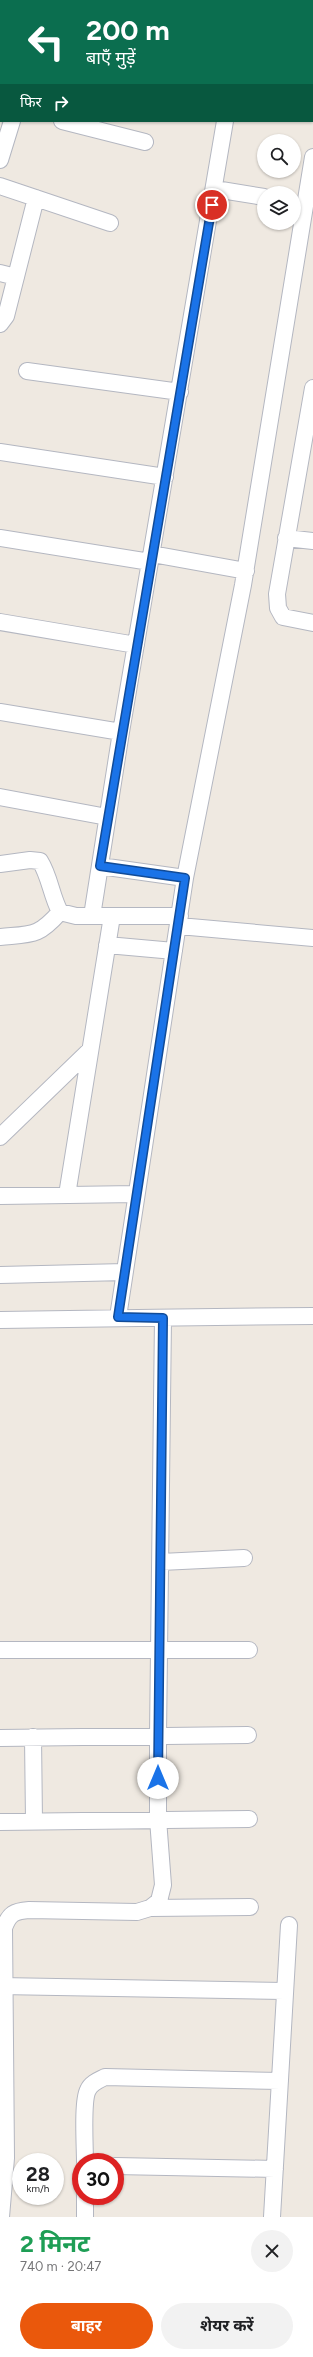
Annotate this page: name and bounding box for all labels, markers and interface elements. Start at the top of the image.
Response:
text: 200 m [86,13,170,47]
icon: left [20,16,72,68]
text: बाएँ मुड़ें [86,47,136,69]
icon: right [50,92,72,114]
text: फिर [20,93,42,111]
map controls [257,134,301,230]
button: search [257,134,301,178]
button: layers [257,186,301,230]
pin [195,188,229,222]
icon: arrive [201,194,223,216]
position arrow [137,1757,179,1799]
speed limit sign: 30 [72,2153,124,2205]
text: 28 [26,2162,50,2186]
text: km/h [27,2182,49,2195]
text: 2 मिनट [20,2229,90,2258]
button: close [251,2230,293,2272]
text: 740 m · 20:47 [20,2259,101,2274]
button: बाहर [20,2303,153,2349]
button: शेयर करें [161,2303,293,2349]

